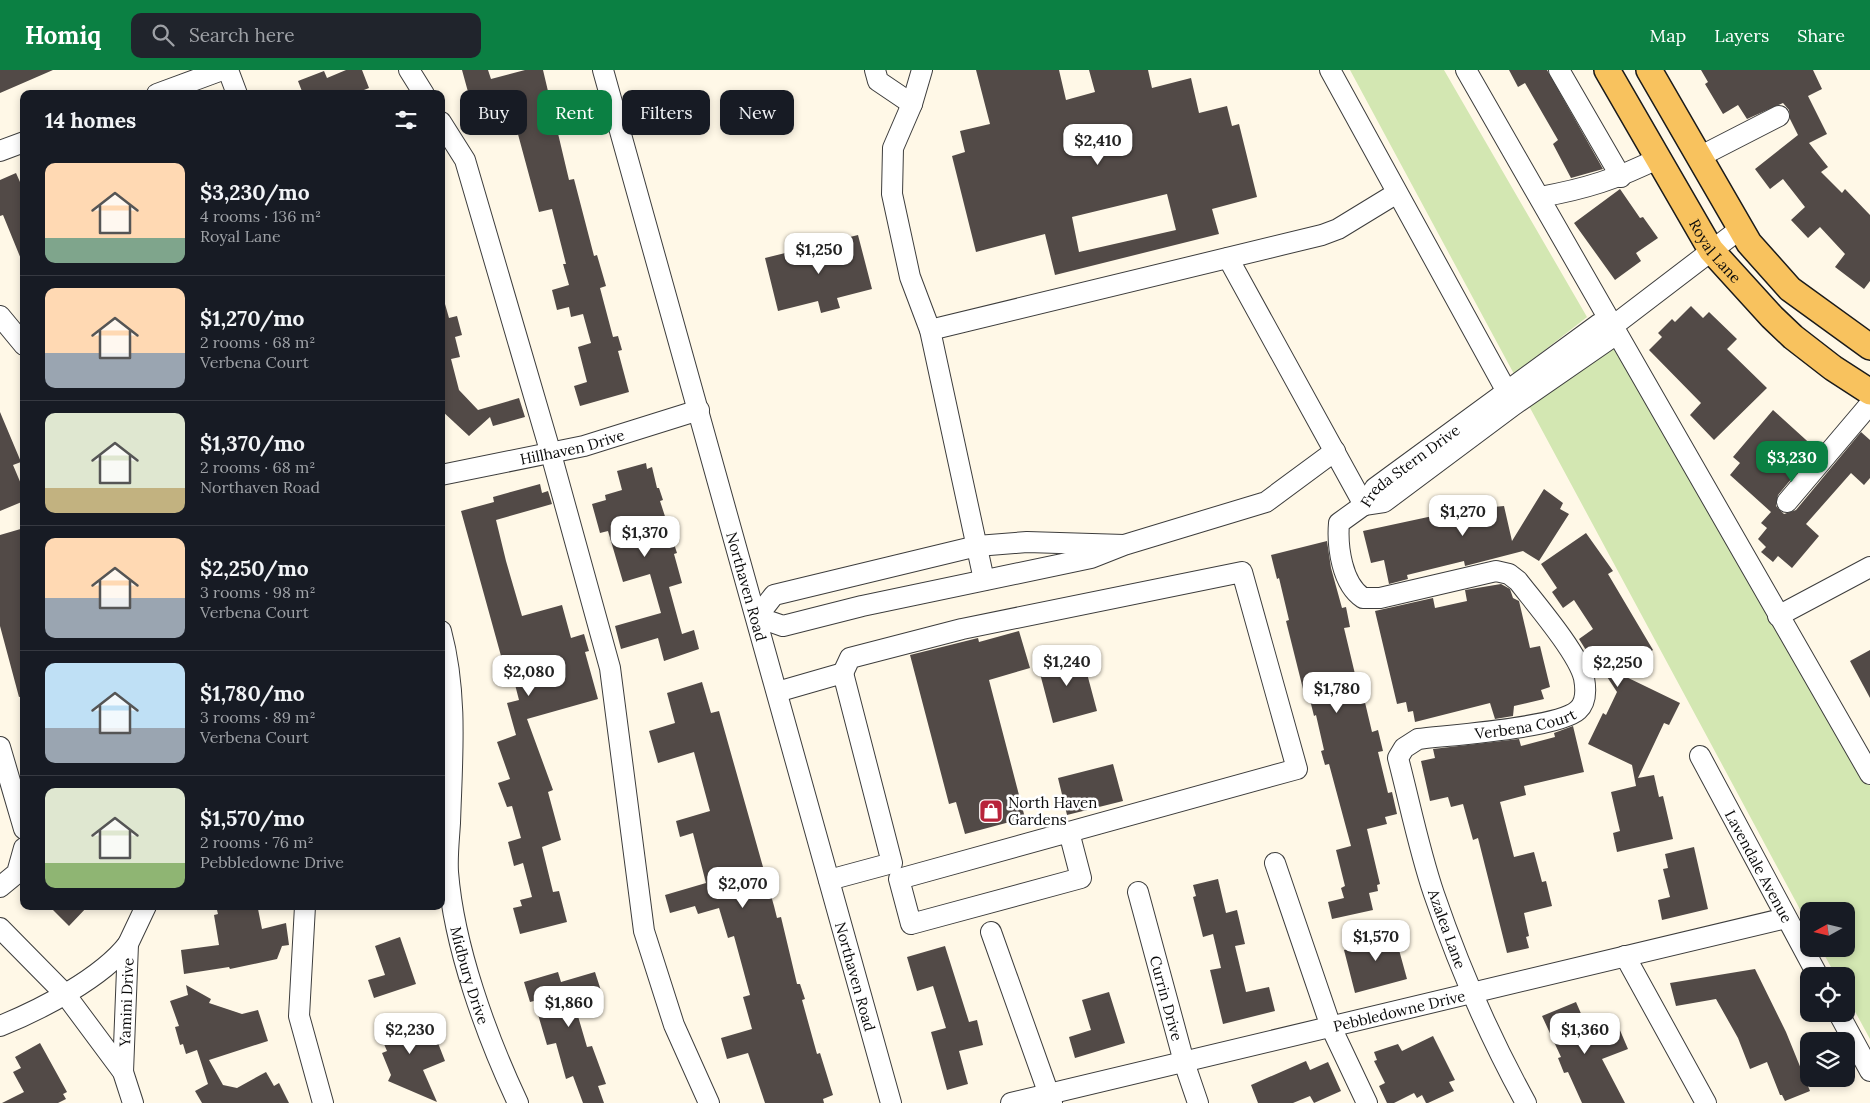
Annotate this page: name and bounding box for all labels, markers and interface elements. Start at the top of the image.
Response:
search box [131,13,481,58]
text: Homiq [25,20,101,51]
icon: search [149,21,177,49]
text: Search here [189,23,295,47]
text: Map [1650,24,1686,47]
text: Layers [1714,24,1769,47]
text: Share [1797,24,1845,47]
chip: Buy [460,90,527,135]
chip: Rent [537,90,612,135]
chip: Filters [622,90,710,135]
chip: New [720,90,794,135]
icon: filters [392,106,420,134]
text: 14 homes [45,107,136,134]
pin: $2,410 [1057,124,1139,166]
text: $2,410 [1074,130,1122,150]
text: $3,230/mo [200,179,310,206]
icon: home [85,183,145,243]
text: 4 rooms · 136 m² [200,206,321,226]
street label: Royal Lane [1685,215,1746,287]
text: Royal Lane [200,226,281,246]
pin: $1,250 [778,232,860,275]
text: $1,250 [795,239,843,259]
text: $1,270/mo [200,305,304,332]
icon: home [85,308,145,368]
text: 2 rooms · 68 m² [200,332,315,352]
text: Verbena Court [200,352,309,372]
street label: Freda Stern Drive [1356,420,1463,510]
street label: Hillhaven Drive [518,425,626,468]
text: $1,370/mo [200,430,305,457]
icon: home [85,433,145,493]
pin: $3,230 [1751,440,1833,483]
text: $3,230 [1767,447,1817,467]
text: 2 rooms · 68 m² [200,457,315,477]
text: Northaven Road [200,477,320,497]
pin: $1,270 [1422,494,1504,537]
text: $1,270 [1440,501,1486,521]
pin: $1,370 [604,516,686,558]
text: $1,370 [622,522,668,542]
street label: Northaven Road [723,530,771,643]
text: $2,250/mo [200,555,309,582]
icon: home [85,558,145,618]
text: 3 rooms · 98 m² [200,582,316,602]
text: Verbena Court [200,602,309,622]
pin: $1,240 [1026,644,1108,687]
pin: $2,250 [1577,646,1659,688]
text: $1,240 [1043,651,1091,671]
text: $2,250 [1593,652,1643,672]
pin: $2,080 [488,654,570,697]
text: $2,080 [503,661,555,681]
pin: $1,780 [1296,672,1378,714]
text: $1,780 [1314,678,1360,698]
text: $1,780/mo [200,680,305,707]
icon: home [85,683,145,743]
street label: Verbena Court [1473,704,1579,743]
text: 3 rooms · 89 m² [200,707,316,727]
text: Verbena Court [200,727,309,747]
place label: North Haven Gardens [1008,793,1097,829]
shop icon: North Haven Gardens [978,798,1004,824]
text: $1,570/mo [200,805,305,832]
street label: Lavendale Avenue [1721,806,1797,926]
icon: home [85,808,145,868]
text: 2 rooms · 76 m² [200,832,314,852]
text: Pebbledowne Drive [200,852,344,872]
pin: $2,070 [702,866,784,909]
text: $2,070 [718,873,768,893]
street label: Azalea Lane [1424,886,1470,971]
north arrow [1800,902,1855,958]
map controls [1800,902,1855,1087]
street label: Northaven Road [831,920,880,1033]
pin: $1,570 [1335,920,1417,962]
street label: Midbury Drive [447,925,494,1027]
text: $1,570 [1353,926,1399,946]
street label: Currin Drive [1146,954,1187,1043]
street label: Yamini Drive [114,957,137,1048]
button: locate [1800,967,1855,1022]
street label: Pebbledowne Drive [1331,985,1467,1035]
pin: $1,860 [528,986,610,1028]
text: $1,860 [545,992,593,1012]
pin: $2,230 [369,1012,451,1055]
pin: $1,360 [1544,1012,1626,1055]
text: $2,230 [385,1019,435,1039]
text: $1,360 [1561,1019,1609,1039]
button: layers [1800,1032,1855,1087]

